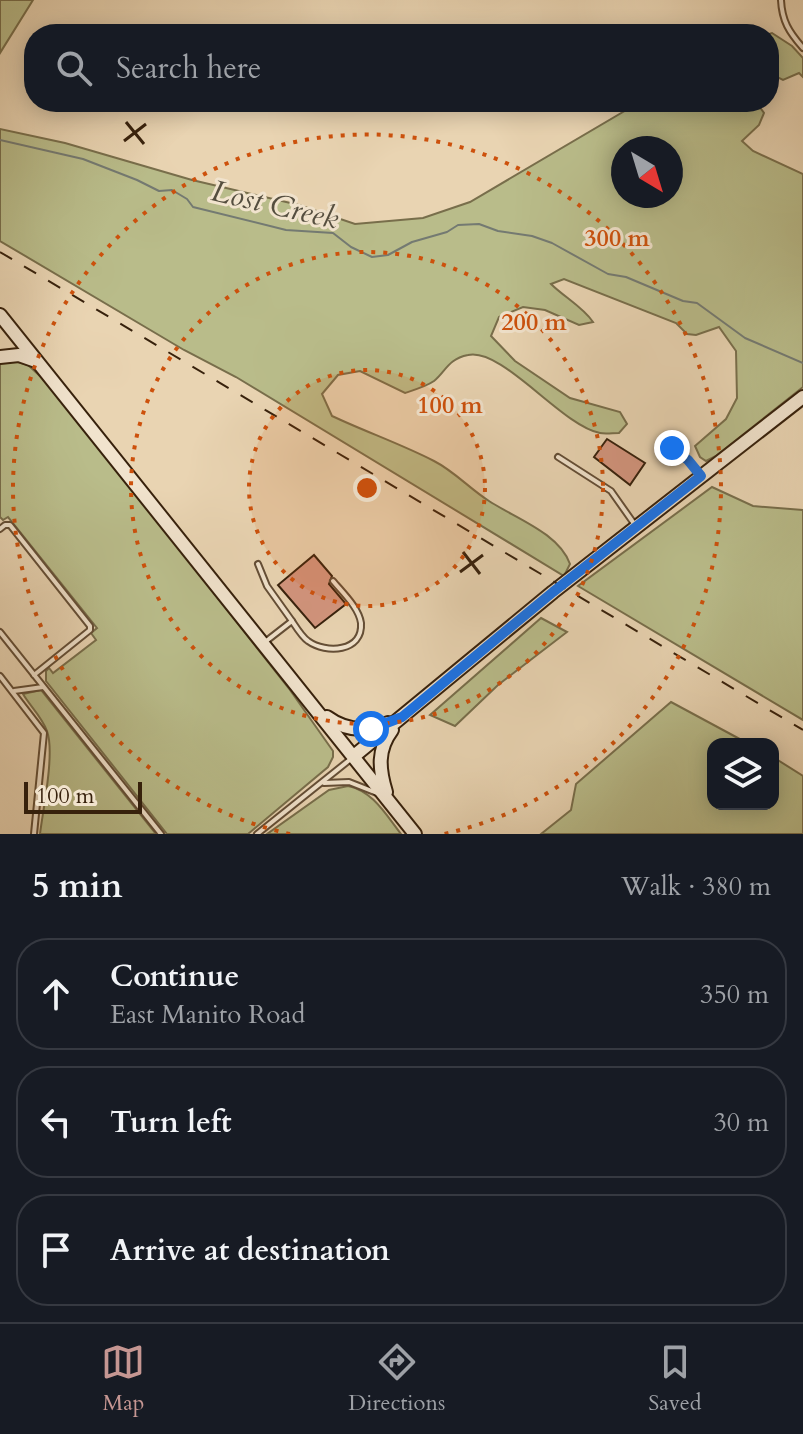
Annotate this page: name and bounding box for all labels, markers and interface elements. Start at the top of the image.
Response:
search box [24,24,779,112]
icon: search [52,46,96,90]
text: Search here [116,48,261,89]
north arrow [611,136,683,208]
water label: Lost Creek [207,170,343,240]
text: 300 m [584,222,651,255]
text: 200 m [501,306,568,339]
text: 100 m [417,389,484,422]
route end [654,430,690,466]
centre of rings [353,474,381,502]
route start [353,711,389,747]
map controls [707,738,779,810]
button: layers [707,738,779,810]
scale bar [24,778,142,814]
text: 100 m [36,781,94,811]
text: 5 min [32,863,123,909]
text: Walk · 380 m [621,869,771,904]
text: Continue [110,956,239,997]
icon: ahead [34,972,78,1016]
text: 350 m [700,977,769,1012]
text: East Manito Road [110,997,305,1032]
icon: left [34,1100,78,1144]
text: Turn left [110,1102,232,1143]
text: 30 m [713,1105,769,1140]
icon: arrive [34,1228,78,1272]
text: Arrive at destination [110,1230,390,1271]
tab: Map [101,1340,145,1418]
tab: Directions [348,1340,445,1418]
tab: Saved [648,1340,702,1418]

